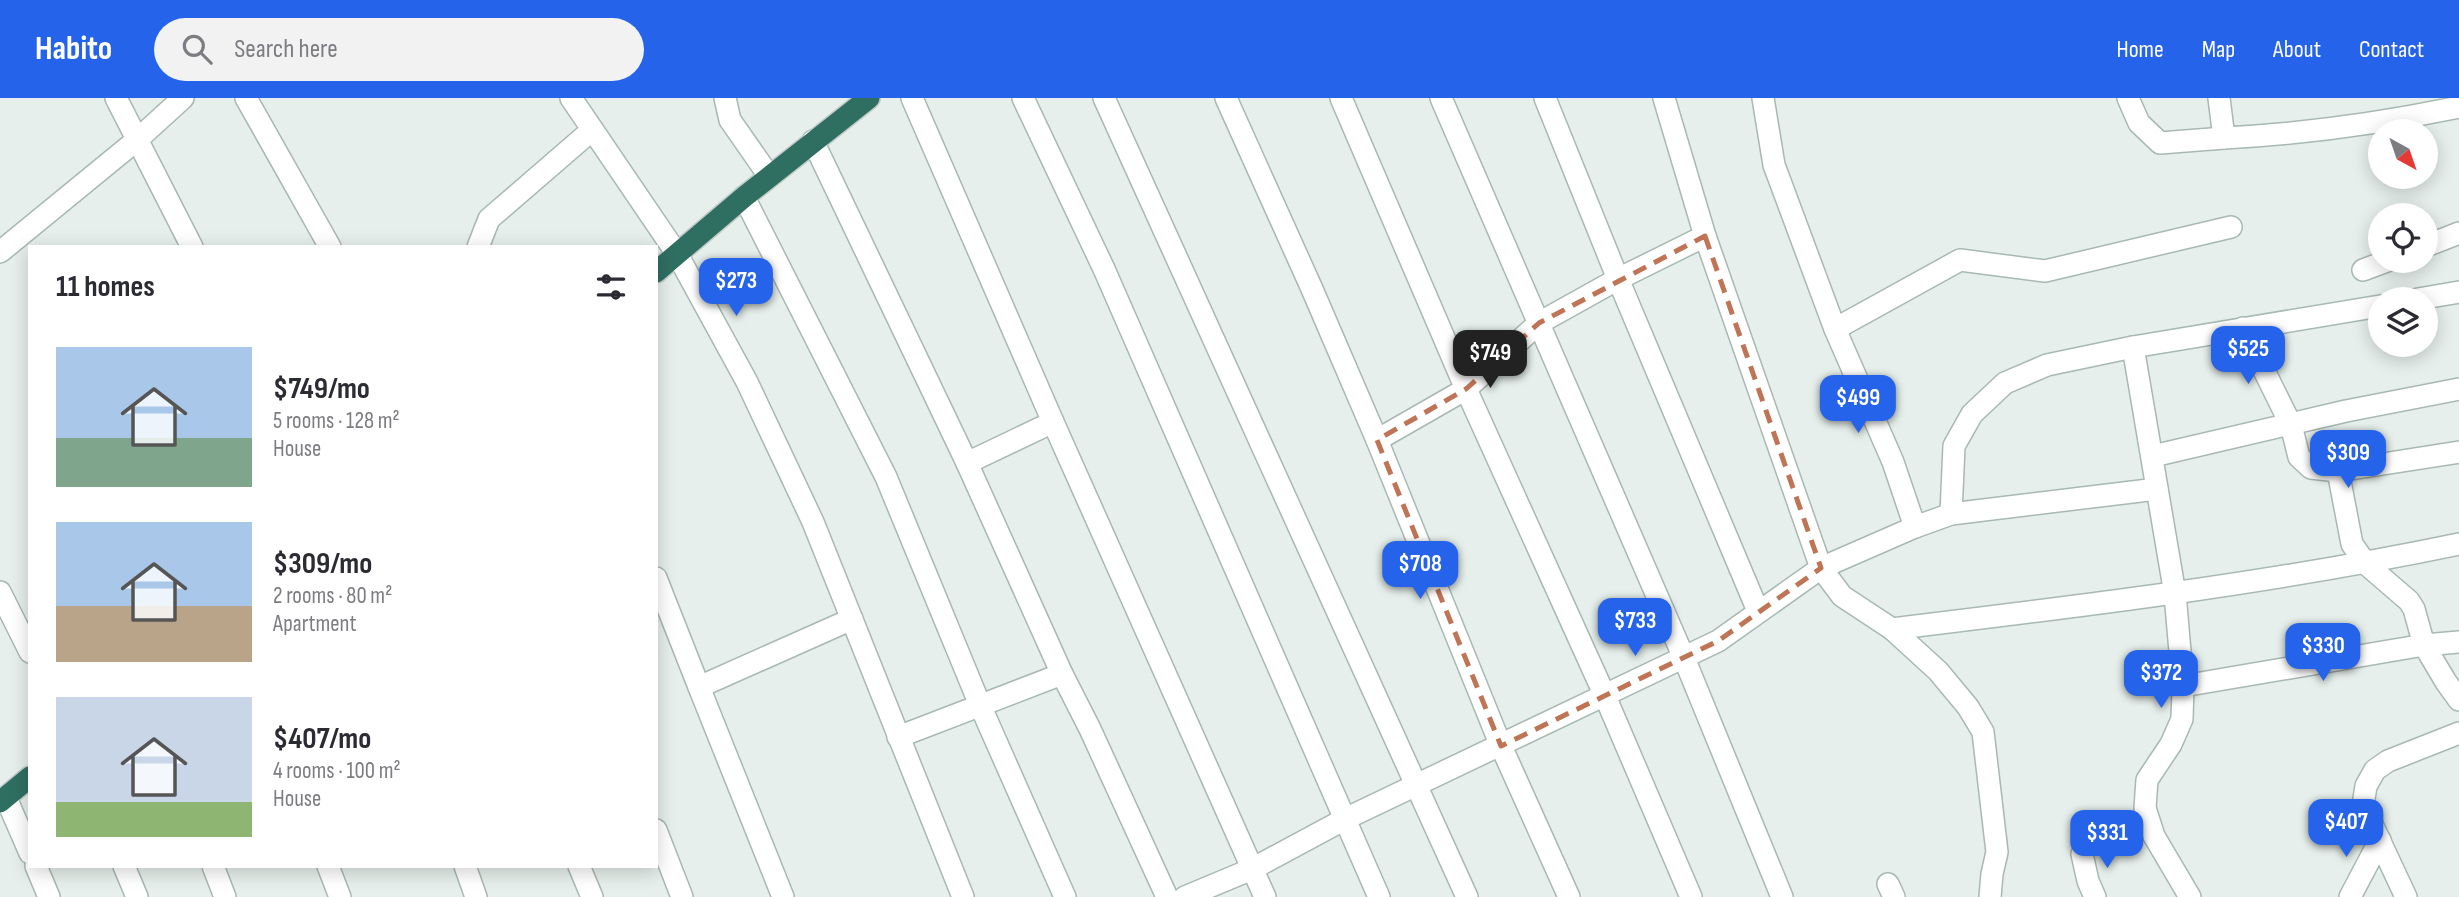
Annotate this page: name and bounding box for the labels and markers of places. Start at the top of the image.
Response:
pin: $273 [695,258,777,318]
pin: $525 [2207,327,2289,386]
pin: $749 [1449,330,1531,390]
pin: $499 [1817,376,1899,435]
pin: $309 [2307,430,2389,490]
pin: $708 [1379,542,1461,601]
pin: $733 [1594,598,1676,658]
pin: $330 [2282,624,2364,683]
pin: $372 [2120,650,2202,710]
pin: $407 [2305,800,2387,859]
pin: $331 [2066,810,2148,870]

